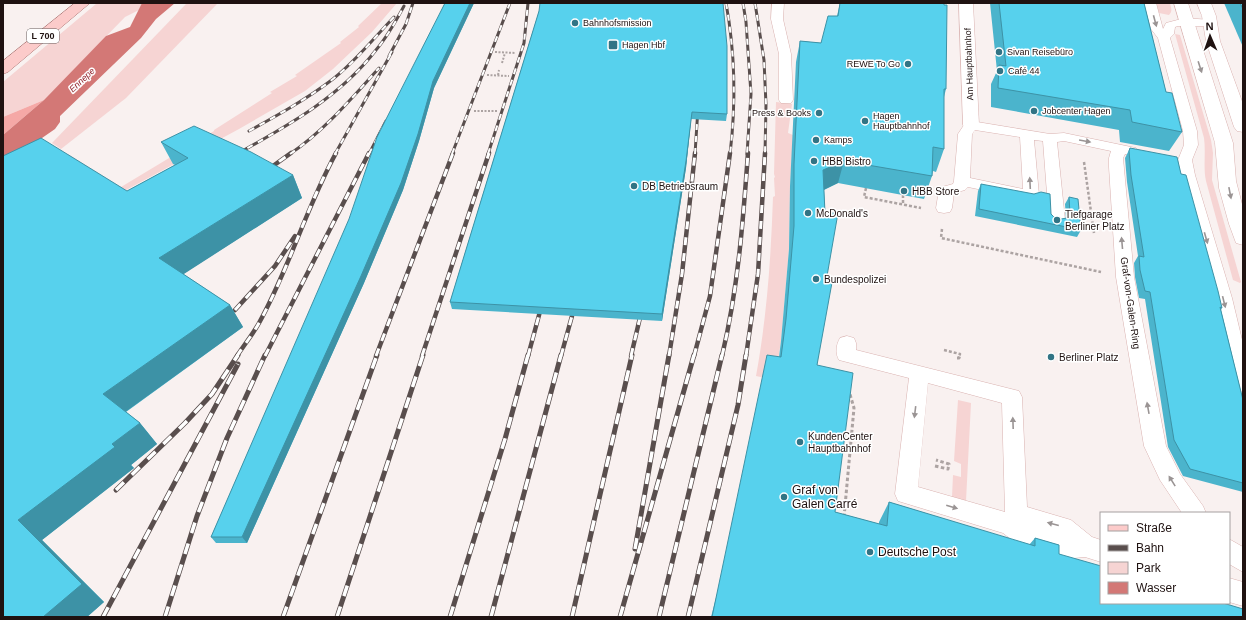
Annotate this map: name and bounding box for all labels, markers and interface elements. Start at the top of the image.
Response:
one-way arrow [1152,15,1158,27]
north arrow [1190,16,1230,56]
marker: Bahnhofsmission [570,18,580,28]
place label: Bahnhofsmission [583,18,652,28]
text: N [1205,20,1214,32]
street label: Am Hauptbahnhof [963,27,975,100]
road number: L 700 [27,29,59,43]
marker: Hagen Hbf [607,39,619,51]
place label: Hagen Hbf [622,40,666,50]
marker: Sivan Reisebüro [994,47,1004,57]
place label: Sivan Reisebüro [1007,47,1073,57]
place label: REWE To Go [847,59,900,69]
marker: REWE To Go [903,59,913,69]
one-way arrow [1197,62,1203,74]
water label: Ennepe [67,66,97,94]
marker: Café 44 [995,66,1005,76]
place label: Café 44 [1008,66,1040,76]
marker: Jobcenter Hagen [1029,106,1039,116]
place label: Jobcenter Hagen [1042,106,1111,116]
place label: Press & Books [752,108,811,118]
marker: Press & Books [814,108,824,118]
place label: Hagen Hauptbahnhof [873,111,930,131]
marker: Hagen Hauptbahnhof [860,116,870,126]
marker: Kamps [811,135,821,145]
place label: Kamps [824,135,853,145]
one-way arrow [1078,139,1091,145]
marker: HBB Bistro [809,156,819,166]
place label: HBB Bistro [822,156,871,167]
one-way arrow [1027,177,1034,190]
marker: DB Betriebsraum [629,181,639,191]
place label: DB Betriebsraum [642,181,718,192]
marker: HBB Store [899,186,909,196]
place label: HBB Store [912,186,960,197]
one-way arrow [1227,187,1233,199]
marker: McDonald's [803,208,813,218]
place label: McDonald's [816,208,868,219]
place label: Tiefgarage Berliner Platz [1065,209,1124,232]
marker: Tiefgarage Berliner Platz [1052,215,1062,225]
one-way arrow [1203,232,1209,244]
one-way arrow [1119,237,1126,249]
street label: Graf-von-Galen-Ring [1119,256,1142,350]
marker: Bundespolizei [811,274,821,284]
place label: Bundespolizei [824,274,886,285]
one-way arrow [1221,296,1227,308]
marker: Berliner Platz [1046,352,1056,362]
place label: Berliner Platz [1059,352,1118,363]
one-way arrow [1145,401,1151,414]
one-way arrow [911,406,918,418]
one-way arrow [1010,416,1016,429]
place label: KundenCenter Hauptbahnhof [808,431,873,454]
marker: KundenCenter Hauptbahnhof [795,437,805,447]
one-way arrow [1168,476,1176,486]
place label: Graf von Galen Carré [792,483,858,511]
marker: Graf von Galen Carré [779,492,789,502]
one-way arrow [947,504,959,510]
legend [1100,512,1230,604]
one-way arrow [1047,521,1059,527]
text: Straße [1136,521,1172,535]
text: Bahn [1136,541,1164,555]
place label: Deutsche Post [878,545,957,559]
marker: Deutsche Post [865,547,875,557]
text: Park [1136,561,1162,575]
text: Wasser [1136,581,1176,595]

